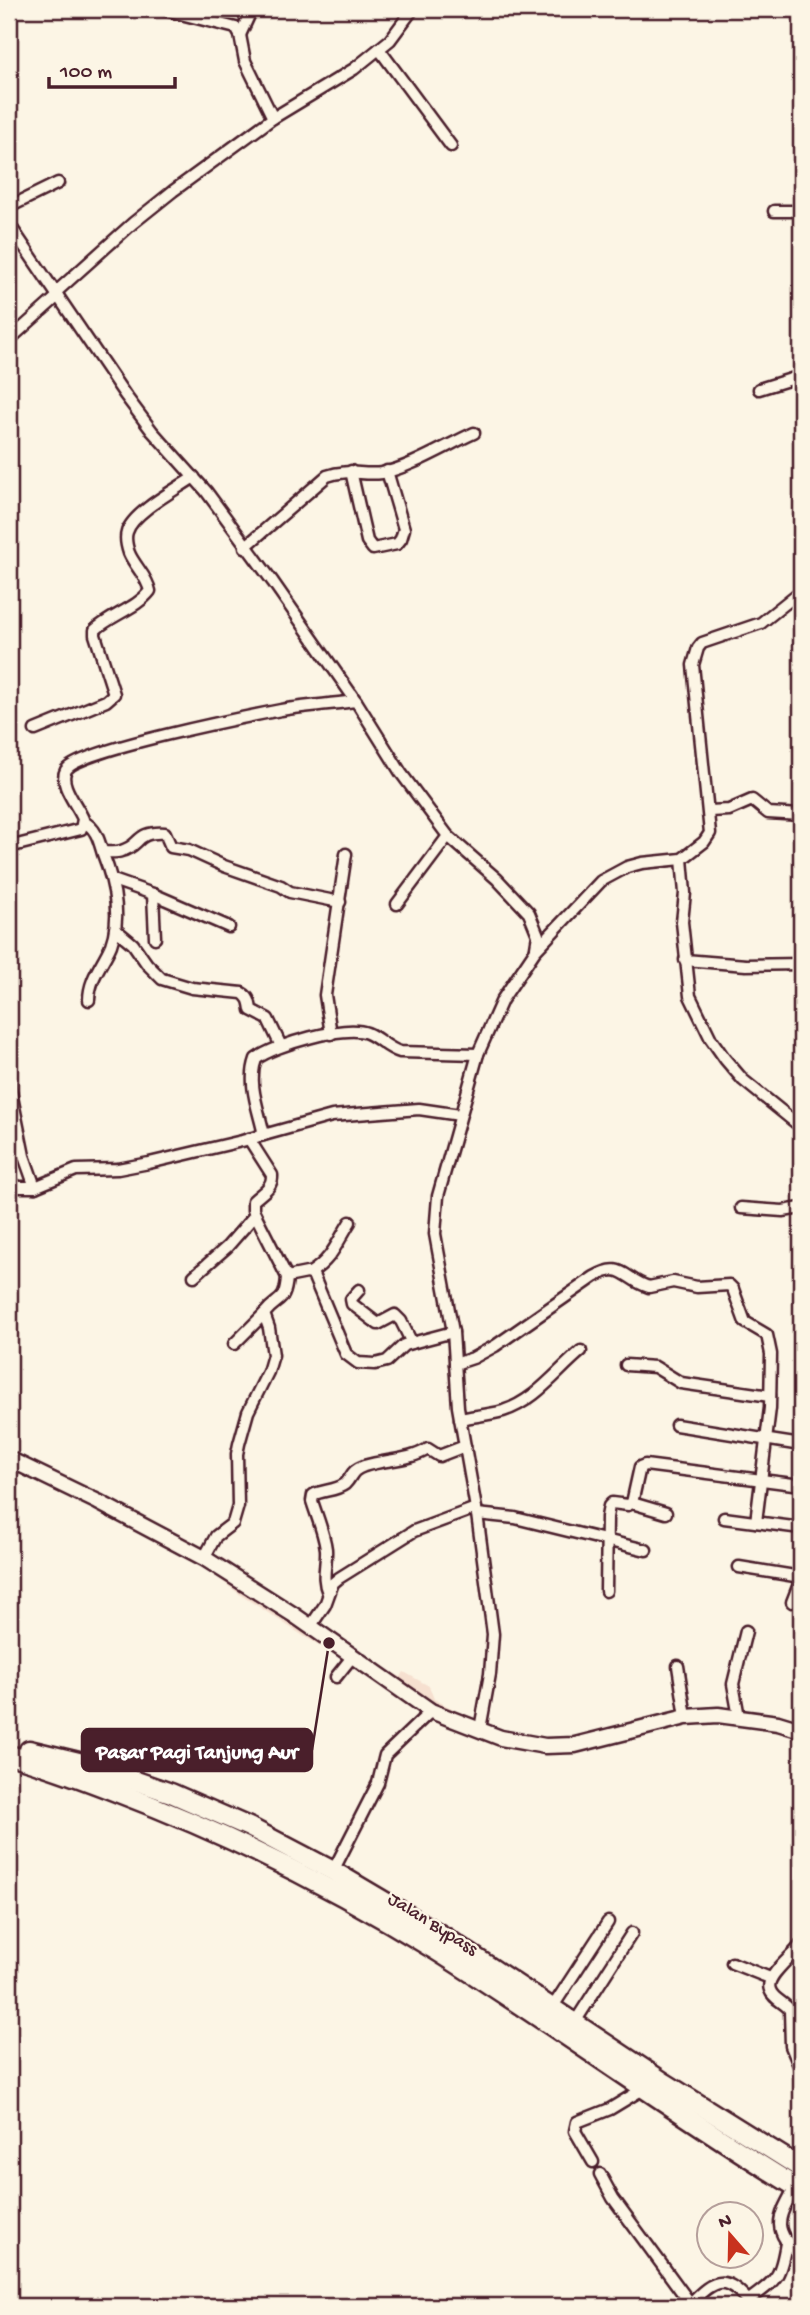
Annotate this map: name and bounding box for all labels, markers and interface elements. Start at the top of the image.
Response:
scale bar [49,46,175,90]
text: 100 m [59,61,112,86]
callout: Pasar Pagi Tanjung Aur [82,1729,312,1771]
text: Pasar Pagi Tanjung Aur [95,1742,301,1767]
street label: Jalan Bypass [383,1888,482,1962]
north arrow [694,2200,764,2270]
text: N [716,2209,735,2235]

